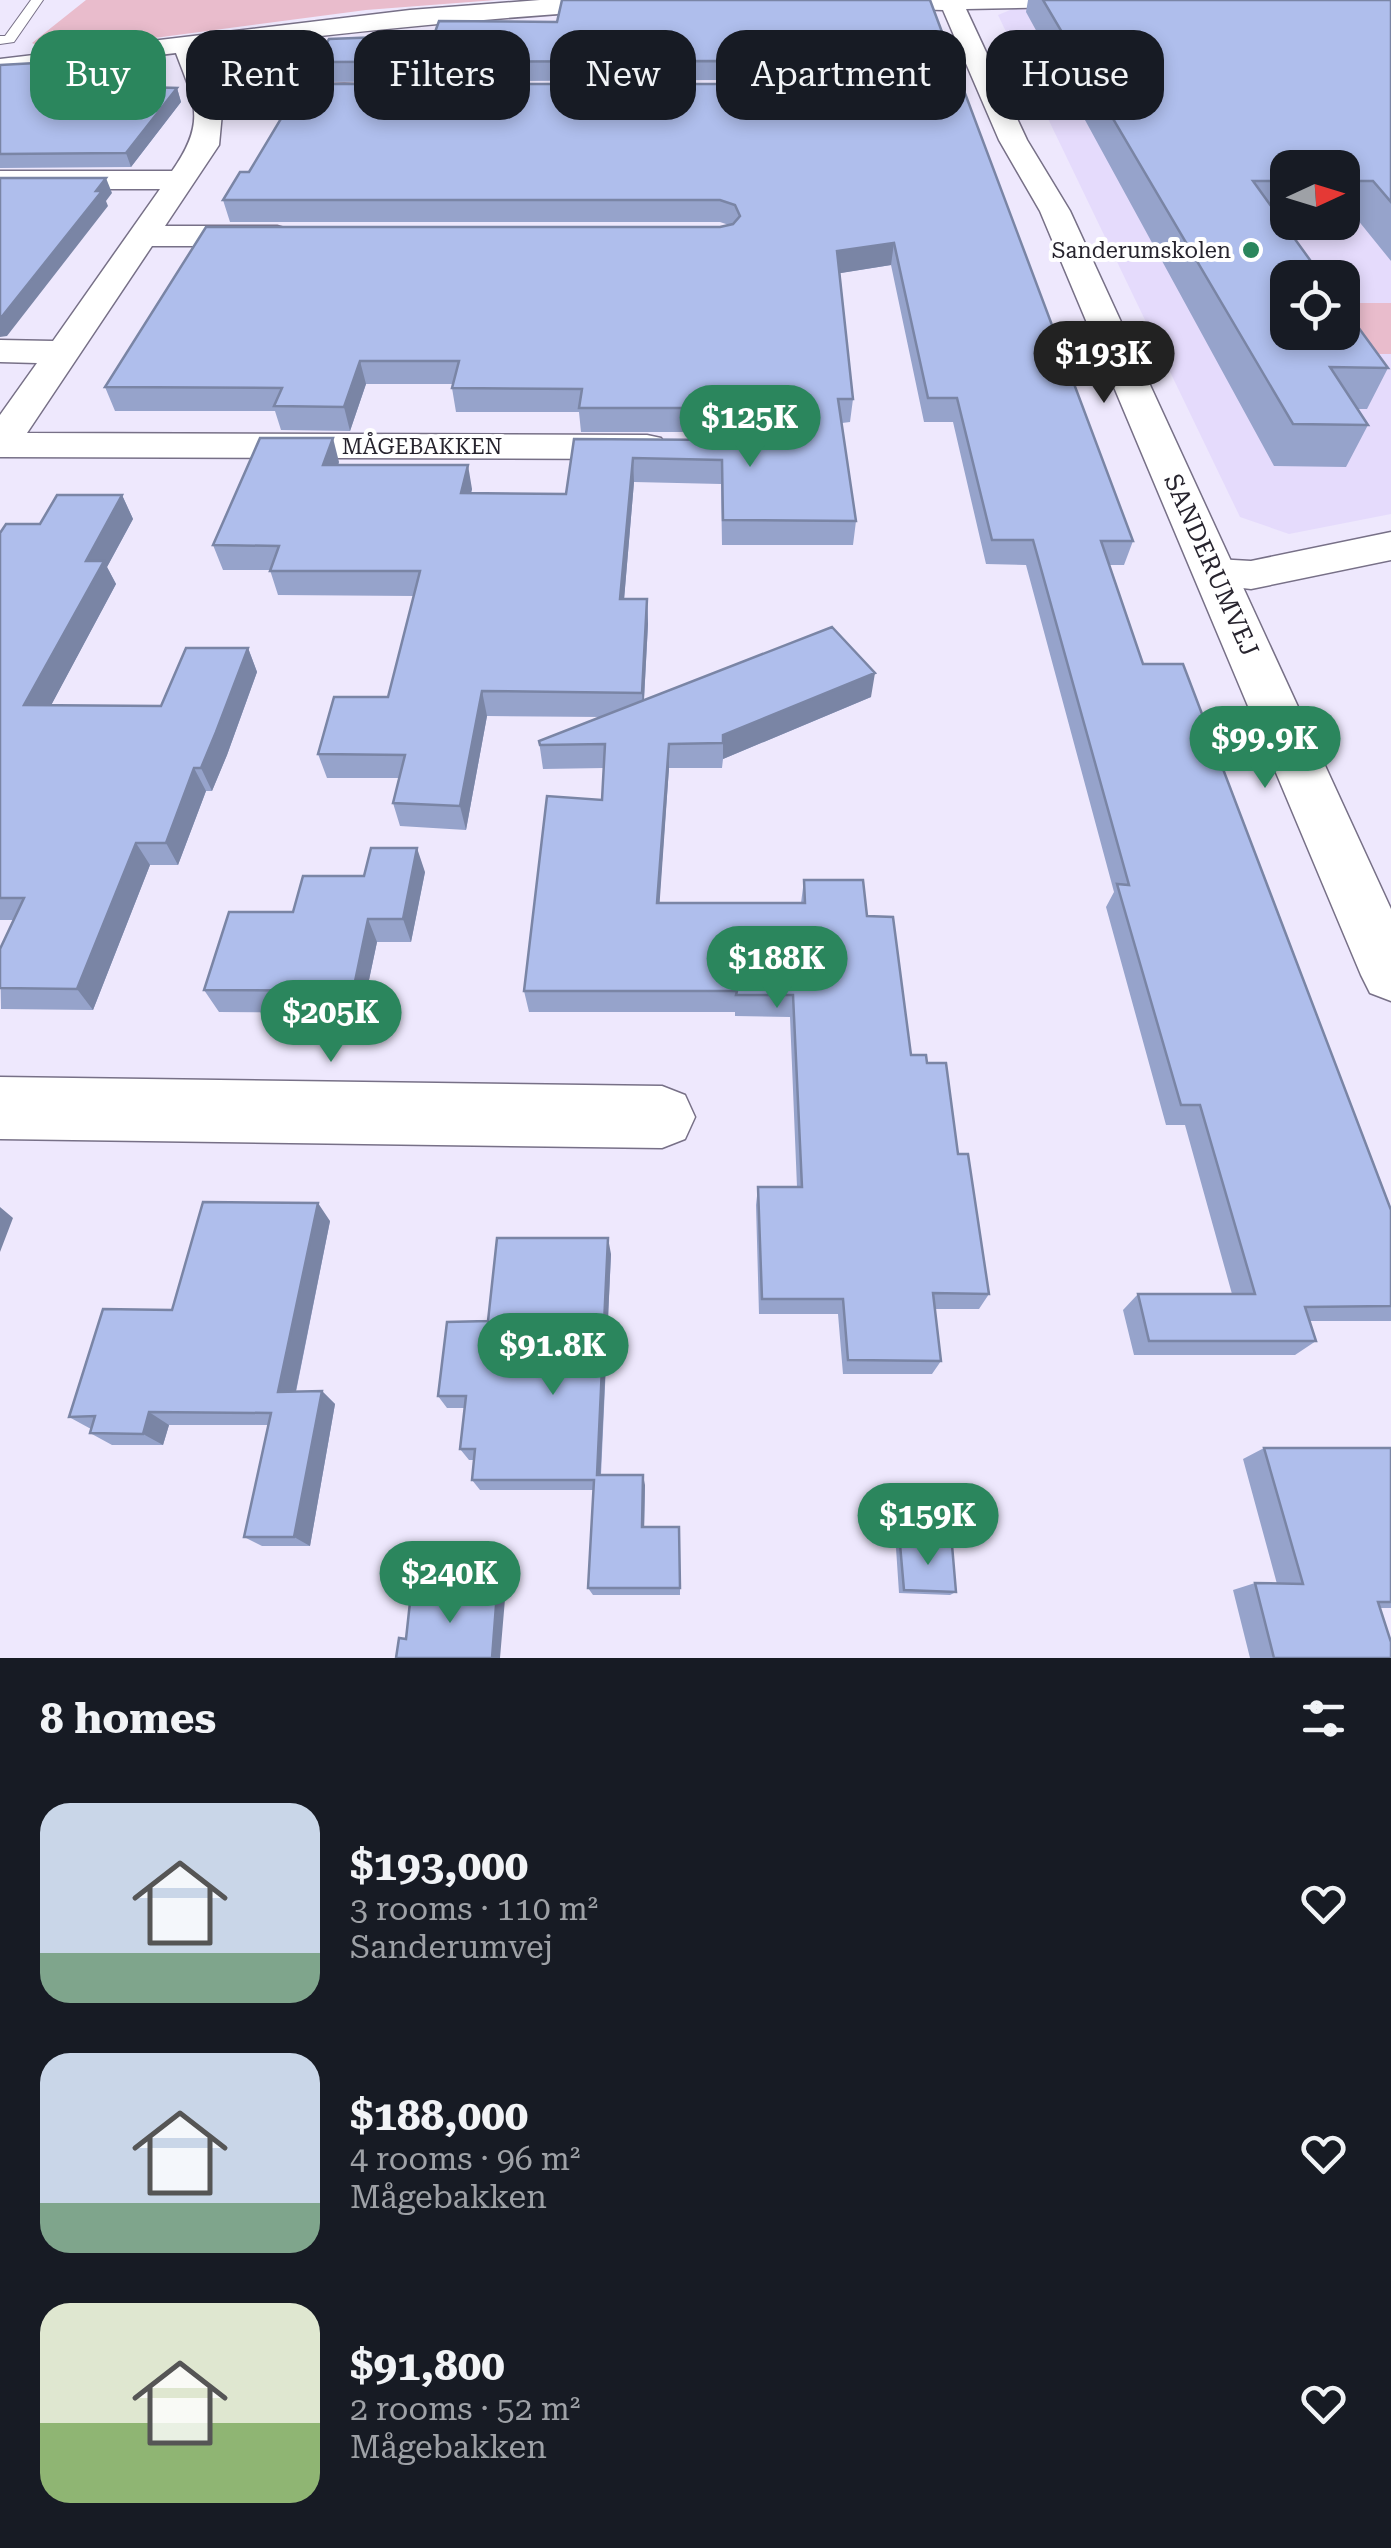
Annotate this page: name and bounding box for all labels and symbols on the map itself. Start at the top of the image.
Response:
north arrow [1270,150,1360,240]
place label: Sanderumskolen [1052,238,1231,263]
marker: Sanderumskolen [1240,239,1262,261]
pin: $193K [1034,321,1174,406]
pin: $125K [680,385,820,470]
street label: MÅGEBAKKEN [342,432,502,459]
street label: SANDERUMVEJ [1158,469,1265,661]
pin: $99.9K [1184,706,1346,791]
pin: $188K [707,926,847,1011]
pin: $205K [261,980,401,1065]
pin: $91.8K [472,1313,634,1398]
pin: $159K [858,1483,998,1568]
pin: $240K [380,1541,520,1626]

